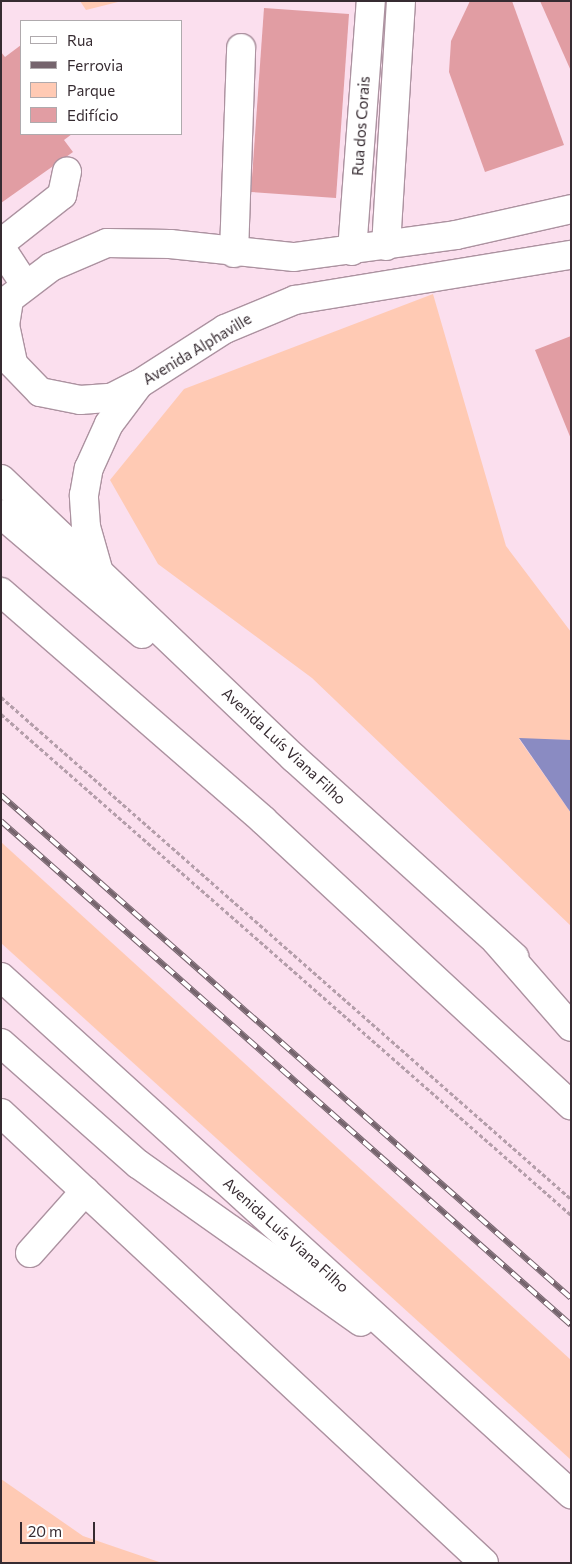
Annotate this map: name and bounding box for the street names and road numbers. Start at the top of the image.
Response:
street label: Rua dos Corais [349,76,373,176]
street label: Avenida Alphaville [140,310,254,388]
street label: Avenida Luís Viana Filho [218,684,350,808]
street label: Avenida Luís Viana Filho [220,1174,352,1296]

